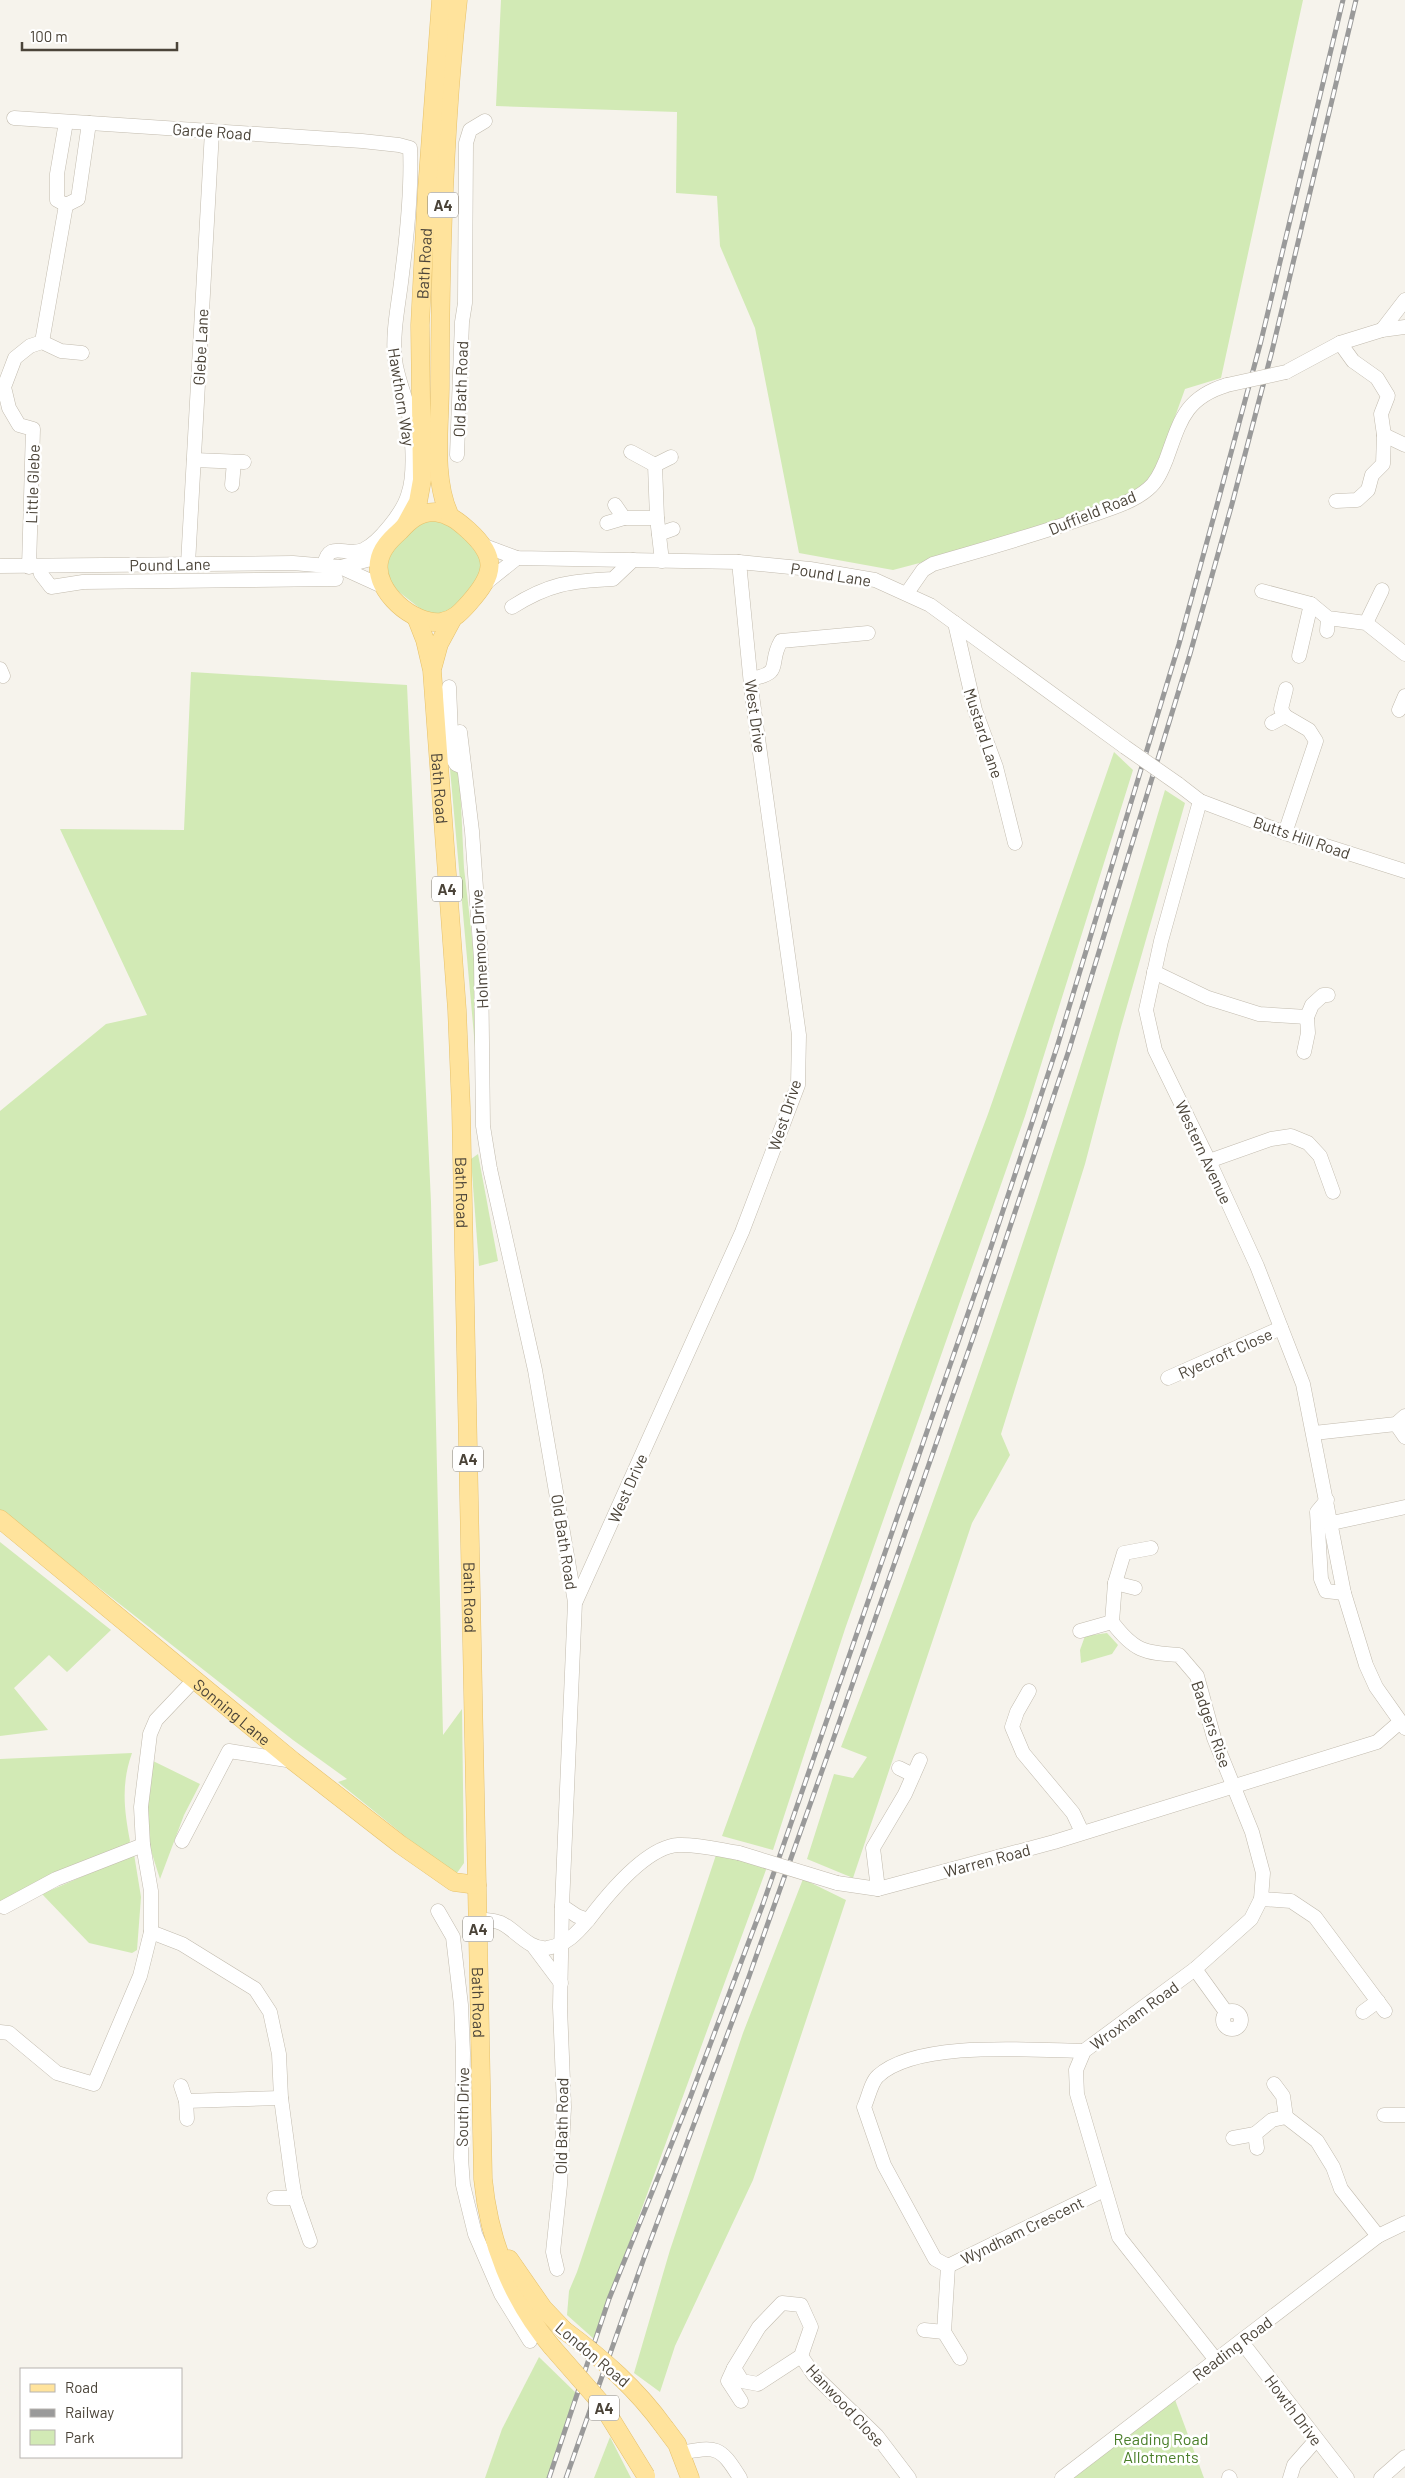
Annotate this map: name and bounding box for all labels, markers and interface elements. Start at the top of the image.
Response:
scale bar [22,20,178,52]
text: 100 m [30,27,68,45]
street label: Garde Road [172,119,252,143]
road number: A4 [428,192,458,218]
street label: Bath Road [412,228,435,300]
street label: Glebe Lane [189,308,211,386]
street label: Old Bath Road [449,340,471,438]
street label: Hawthorn Way [385,346,419,448]
street label: Little Glebe [21,444,43,524]
street label: Duffield Road [1045,486,1139,538]
street label: Pound Lane [129,554,211,574]
street label: Pound Lane [789,558,873,590]
street label: West Drive [741,678,771,754]
street label: Mustard Lane [960,686,1008,780]
street label: Bath Road [429,752,453,824]
street label: Butts Hill Road [1251,812,1353,862]
road number: A4 [432,876,462,902]
street label: Holmemoor Drive [466,889,492,1009]
street label: West Drive [764,1077,804,1153]
street label: Western Avenue [1172,1097,1236,1207]
street label: Bath Road [453,1157,473,1228]
street label: Ryecroft Close [1175,1324,1275,1382]
road number: A4 [453,1446,483,1472]
street label: West Drive [603,1450,651,1526]
street label: Old Bath Road [548,1493,582,1591]
street label: Bath Road [461,1562,481,1633]
street label: Sonning Lane [190,1674,275,1749]
street label: Badgers Rise [1188,1678,1236,1770]
street label: Warren Road [942,1839,1032,1881]
road number: A4 [463,1916,493,1942]
street label: Bath Road [469,1967,490,2038]
street label: Wroxham Road [1086,1977,1182,2053]
street label: South Drive [452,2067,472,2147]
street label: Old Bath Road [551,2078,571,2174]
street label: Wyndham Crescent [957,2192,1087,2268]
street label: Reading Road [1188,2312,1276,2384]
street label: London Road [552,2317,634,2391]
street label: Hanwood Close [803,2360,889,2450]
legend [20,2368,182,2458]
street label: Howth Drive [1261,2371,1327,2449]
text: Road [65,2378,98,2396]
road number: A4 [589,2396,619,2420]
text: Railway [65,2403,114,2421]
text: Park [65,2428,95,2446]
park label: Reading Road Allotments [1114,2429,1208,2466]

